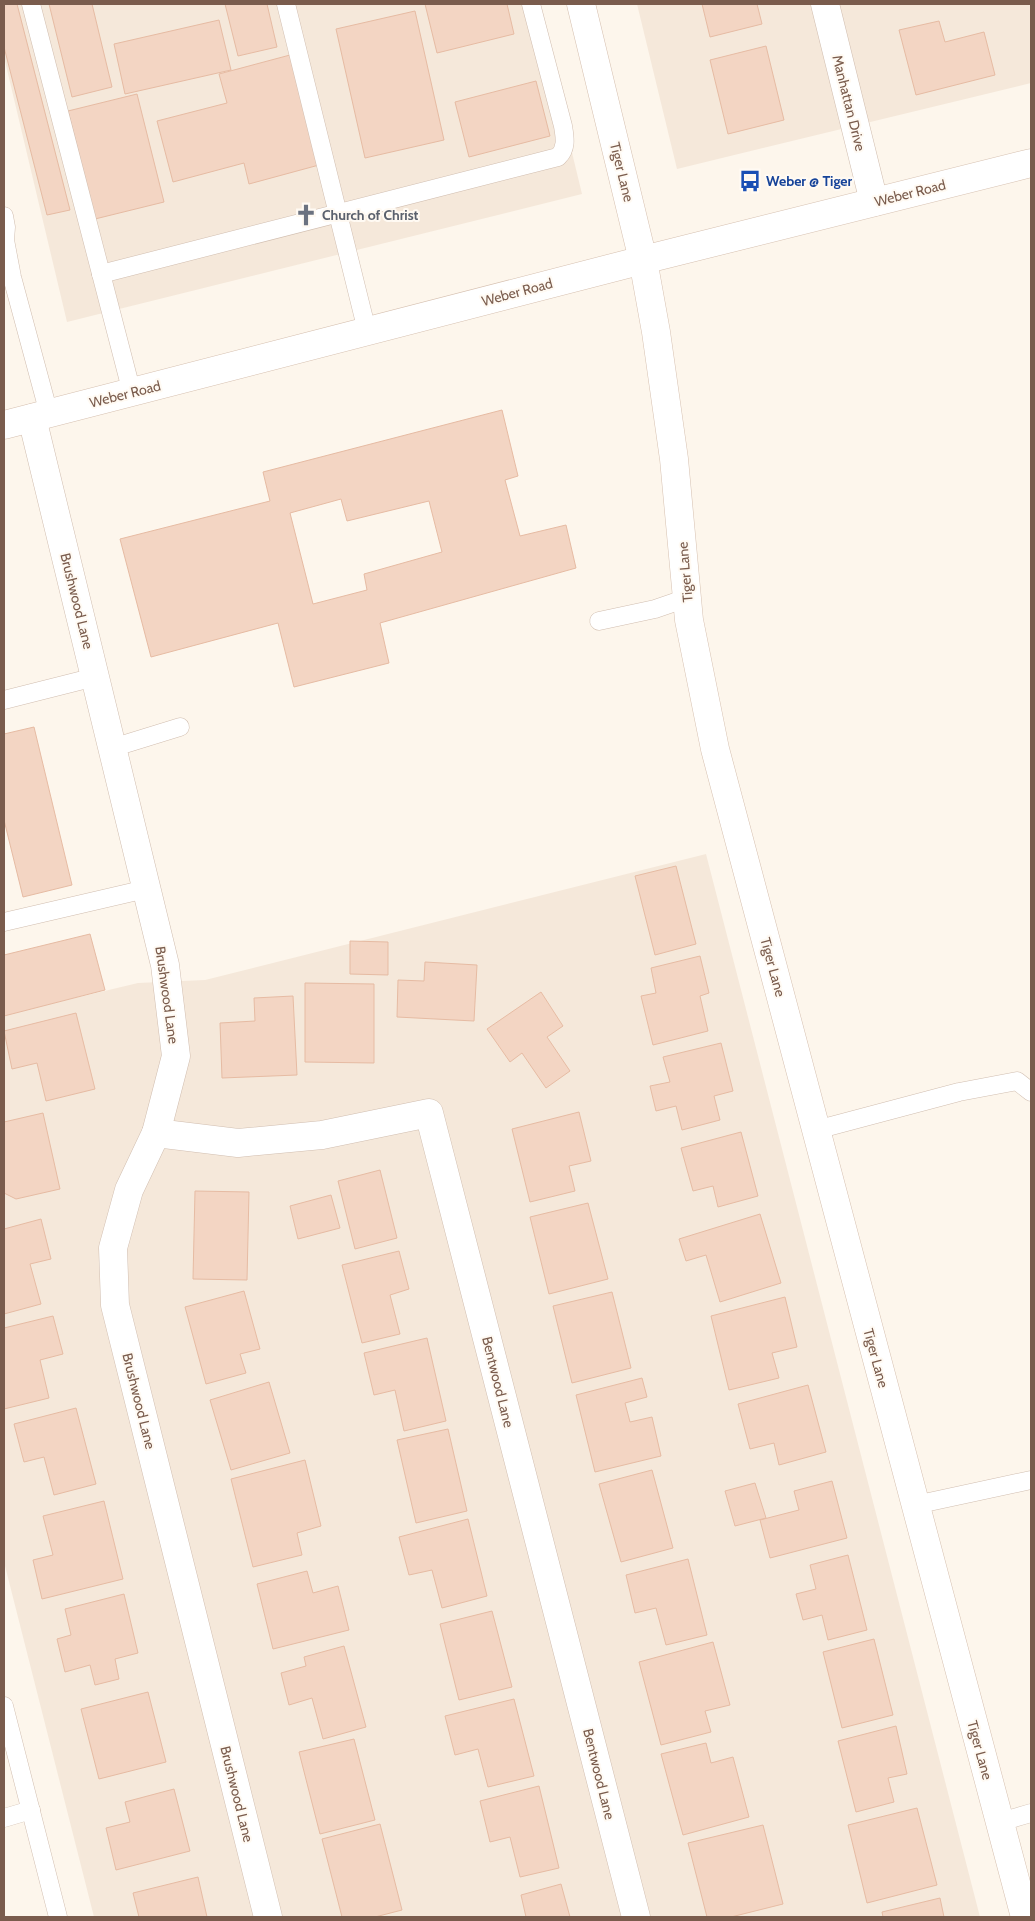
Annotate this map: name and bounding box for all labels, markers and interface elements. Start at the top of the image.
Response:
street label: Manhattan Drive [828,53,870,153]
street label: Tiger Lane [606,140,638,204]
bus stop icon: Weber @ Tiger [737,168,763,194]
place label: Weber @ Tiger [766,172,853,190]
street label: Weber Road [873,175,947,211]
church icon: Church of Christ [293,202,319,228]
place label: Church of Christ [322,206,419,224]
street label: Weber Road [480,274,554,310]
street label: Weber Road [88,376,162,412]
street label: Tiger Lane [673,541,697,603]
street label: Brushwood Lane [56,551,98,651]
street label: Tiger Lane [756,935,790,999]
street label: Brushwood Lane [151,945,183,1045]
street label: Tiger Lane [859,1326,893,1390]
street label: Bentwood Lane [478,1335,518,1429]
street label: Brushwood Lane [118,1351,160,1451]
street label: Tiger Lane [963,1718,997,1782]
street label: Bentwood Lane [579,1727,619,1821]
street label: Brushwood Lane [216,1744,258,1844]

